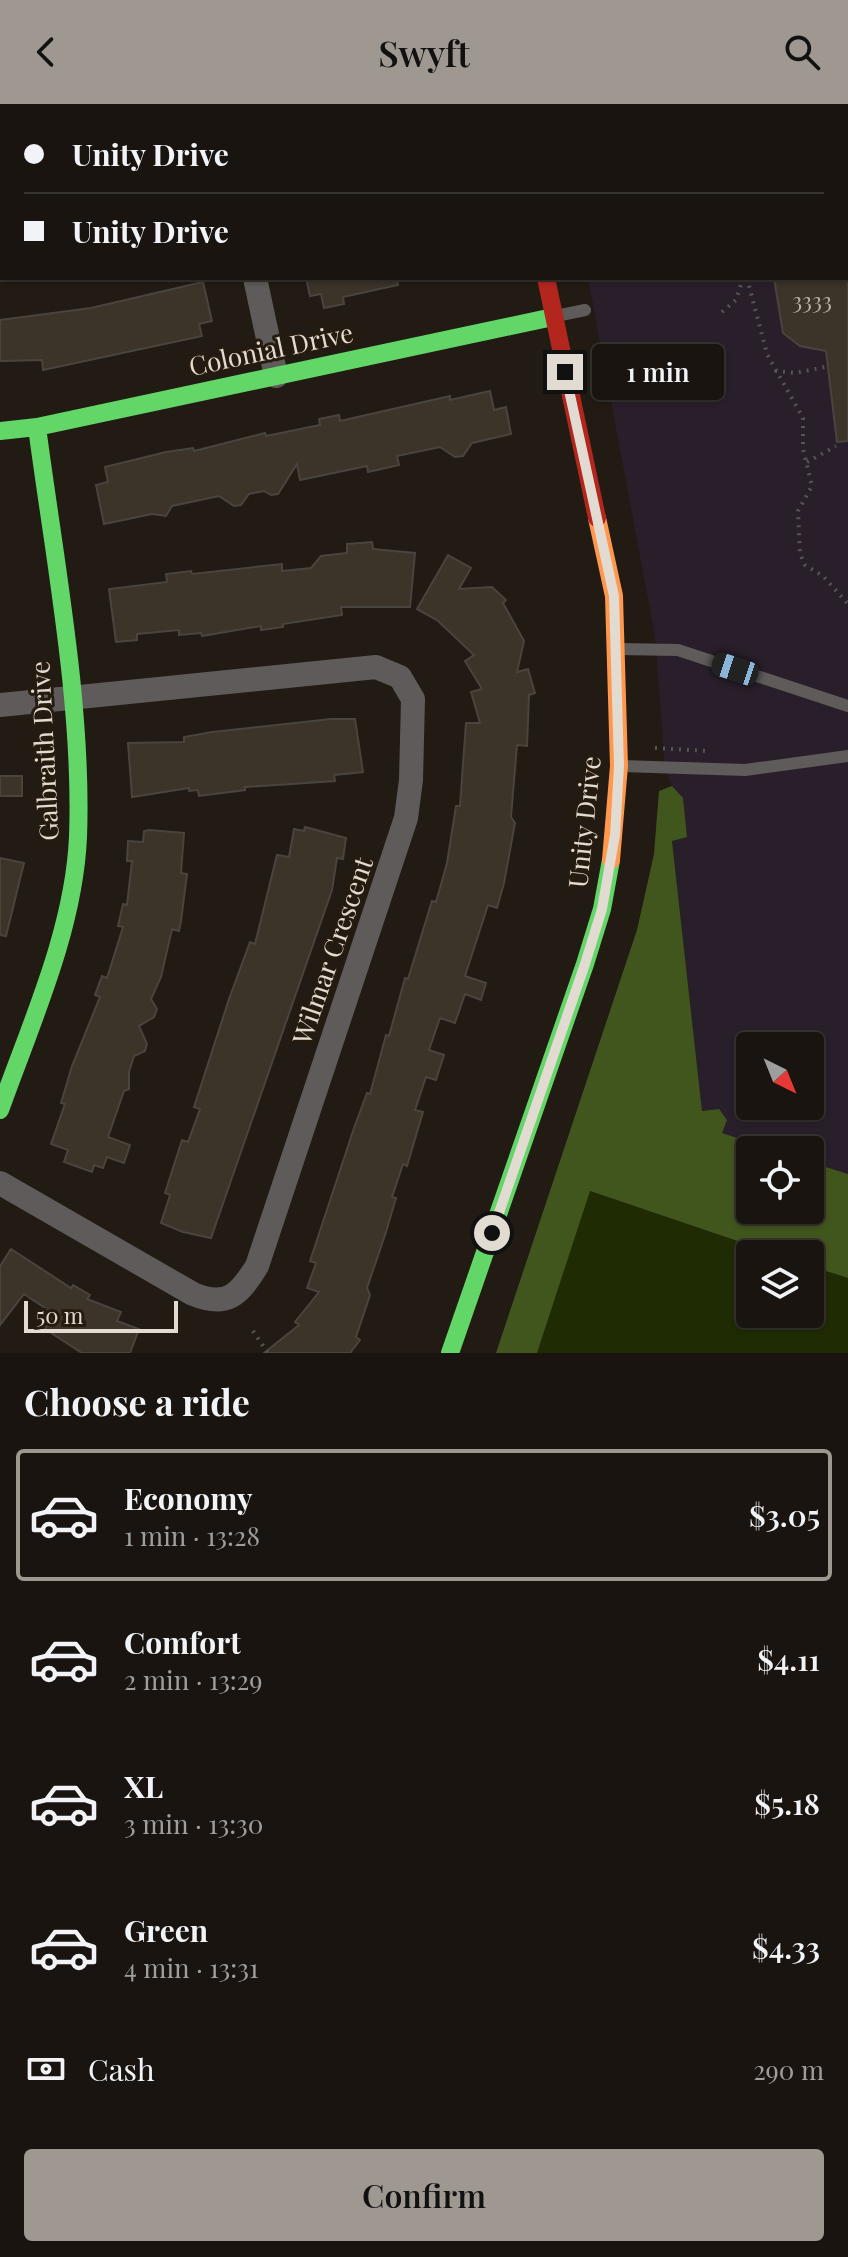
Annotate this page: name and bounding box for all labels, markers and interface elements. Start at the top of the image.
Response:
text: Swyft [378,28,470,76]
icon: back [24,30,68,74]
icon: search [780,30,824,74]
text: Unity Drive [72,134,229,174]
text: Unity Drive [72,211,229,251]
house number: 3333 [792,285,832,315]
street label: Colonial Drive [185,314,356,383]
callout: 1 min [593,344,725,400]
route end [547,354,583,390]
text: 1 min [626,354,690,389]
car [708,650,762,688]
street label: Galbraith Drive [21,660,66,842]
street label: Unity Drive [559,754,608,889]
street label: Wilmar Crescent [283,852,380,1050]
north arrow [736,1032,824,1120]
map controls [736,1032,824,1328]
button: locate [736,1136,824,1224]
route start [474,1215,510,1251]
button: layers [736,1240,824,1328]
scale bar [24,1297,178,1333]
text: 50 m [36,1300,83,1330]
text: Choose a ride [24,1377,250,1425]
text: Economy [124,1478,253,1518]
icon: car [28,1479,100,1551]
text: $3.05 [749,1495,820,1535]
text: 1 min · 13:28 [124,1518,260,1553]
text: Comfort [124,1622,241,1662]
icon: car [28,1623,100,1695]
text: $4.11 [757,1639,820,1679]
text: 2 min · 13:29 [124,1662,262,1697]
text: XL [124,1766,163,1806]
icon: car [28,1767,100,1839]
text: $5.18 [754,1783,820,1823]
text: 3 min · 13:30 [124,1806,263,1841]
text: Green [124,1910,208,1950]
icon: car [28,1911,100,1983]
text: $4.33 [752,1927,820,1967]
text: 4 min · 13:31 [124,1950,259,1985]
icon: cash [24,2047,68,2091]
text: Cash [88,2049,155,2089]
text: 290 m [753,2052,824,2087]
button: Confirm [24,2149,824,2241]

